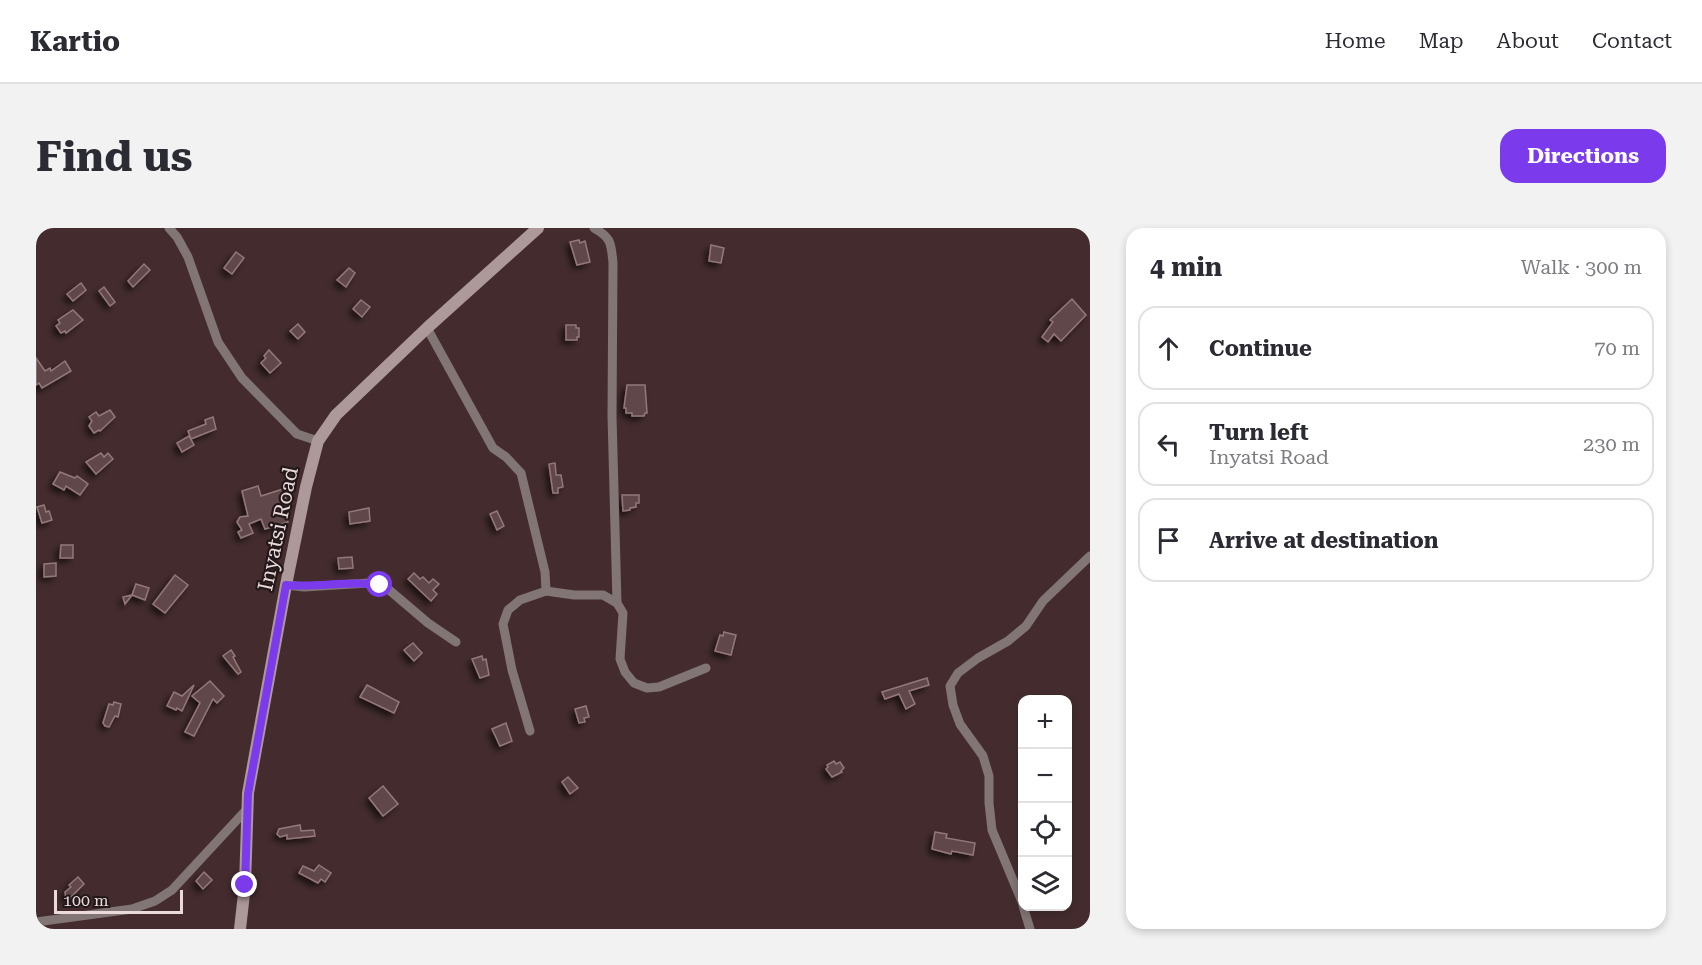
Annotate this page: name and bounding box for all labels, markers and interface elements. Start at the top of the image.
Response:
text: Kartio [30,25,120,58]
text: Home [1325,29,1386,53]
text: Map [1419,29,1464,53]
text: About [1497,29,1559,53]
text: Contact [1592,29,1672,53]
button: Directions [1500,129,1666,183]
text: Find us [36,132,193,181]
text: 4 min [1150,252,1222,282]
text: Walk · 300 m [1521,255,1642,279]
icon: ahead [1152,332,1185,365]
text: Continue [1209,336,1312,361]
text: 70 m [1594,336,1640,360]
text: Turn left [1209,420,1309,445]
icon: left [1152,428,1185,461]
text: 230 m [1583,432,1640,456]
text: Inyatsi Road [1209,445,1329,469]
street label: Inyatsi Road [253,464,303,593]
icon: arrive [1152,524,1185,557]
text: Arrive at destination [1209,528,1438,553]
route start [366,571,392,597]
map controls [1018,695,1072,911]
button: + [1018,695,1072,749]
button: − [1018,749,1072,803]
button: locate [1018,803,1072,857]
button: layers [1018,857,1072,911]
route end [231,871,257,897]
scale bar [54,887,183,914]
text: 100 m [63,891,109,910]

